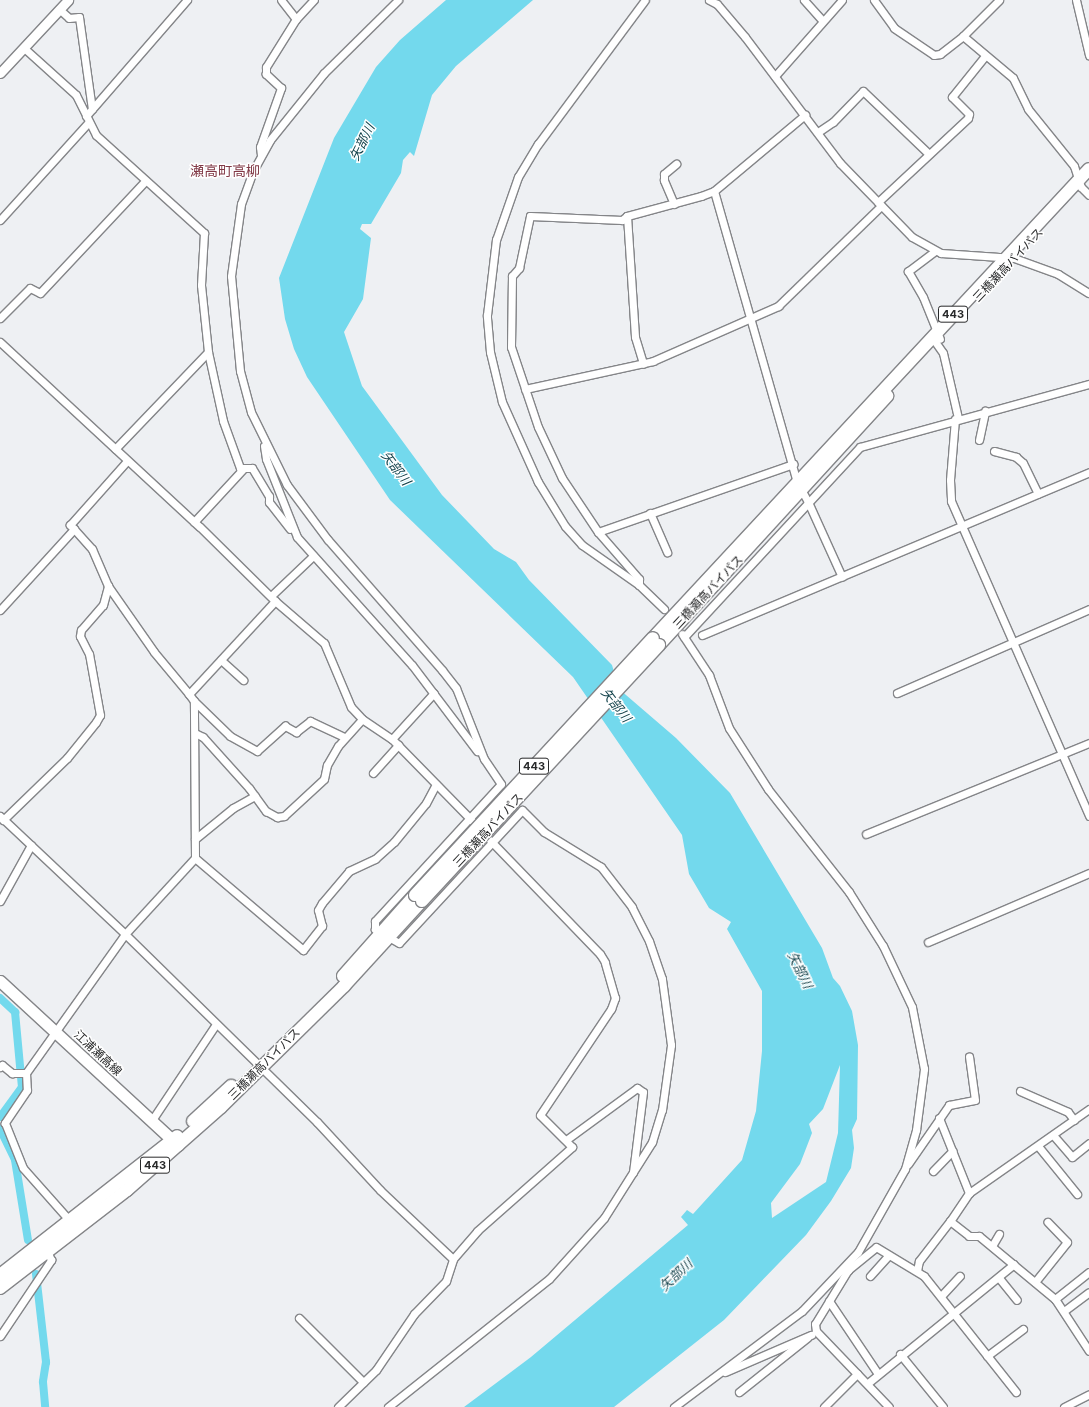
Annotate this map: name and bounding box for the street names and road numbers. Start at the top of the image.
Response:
street label: 三橋瀬高バイパス [970,225,1046,305]
road number: 443 [938,305,968,323]
street label: 三橋瀬高バイパス [670,552,746,632]
road number: 443 [519,757,549,775]
street label: 三橋瀬高バイパス [450,790,526,870]
street label: 三橋瀬高バイパス [225,1025,303,1103]
street label: 江浦瀬高線 [71,1027,125,1079]
road number: 443 [140,1156,170,1174]

